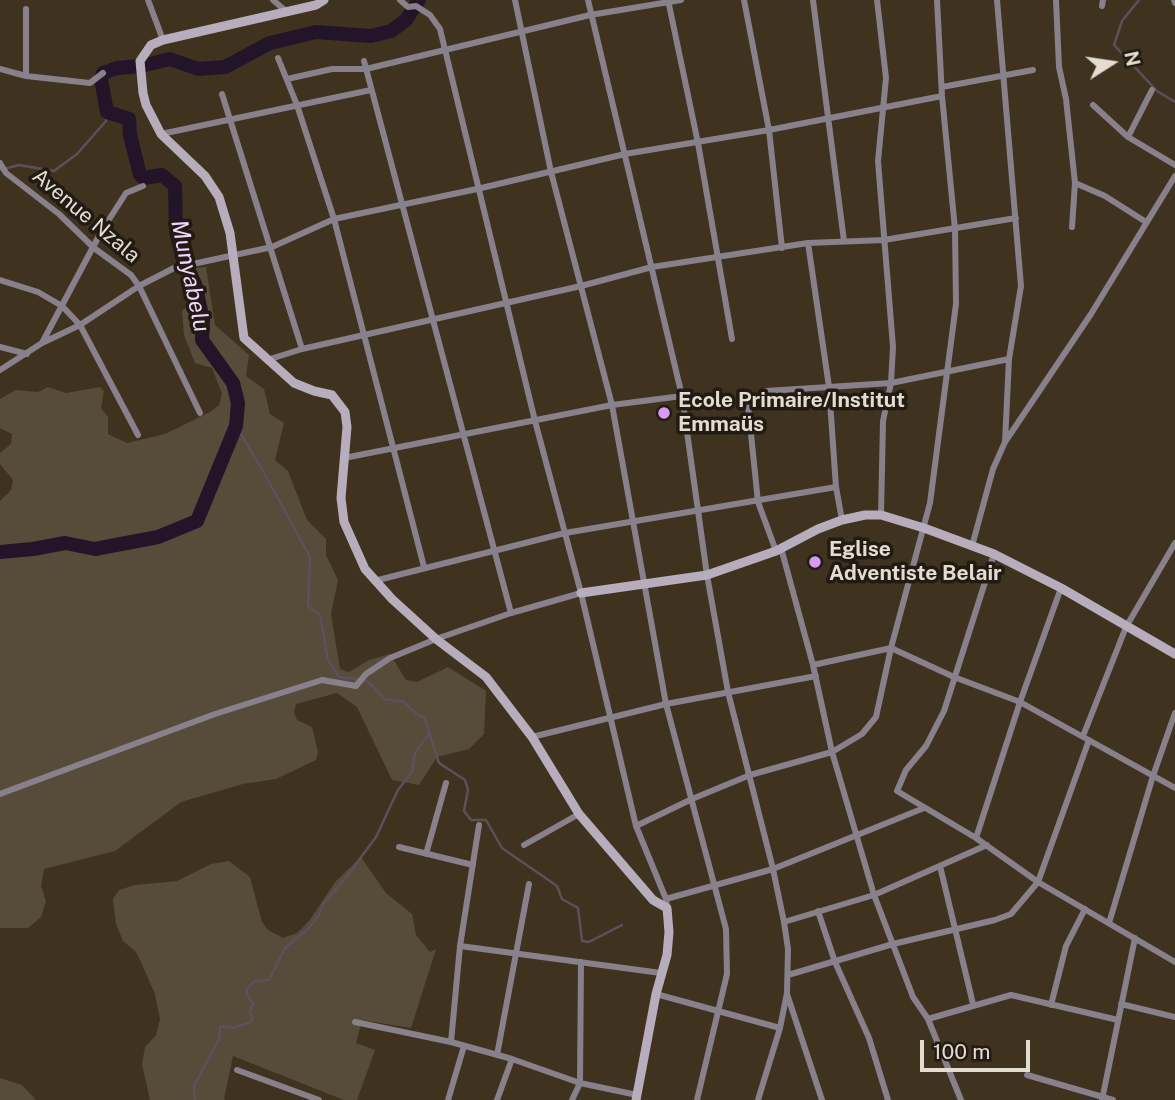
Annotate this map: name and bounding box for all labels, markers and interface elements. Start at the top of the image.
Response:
north arrow [1077,28,1147,98]
text: N [1120,49,1145,68]
street label: Avenue Nzala [27,164,145,268]
water label: Munyabelu [165,217,215,335]
place label: Ecole Primaire/Institut Emmaüs [678,388,905,438]
marker: Ecole Primaire/Institut Emmaüs [656,405,672,421]
place label: Eglise Adventiste Belair [829,537,1002,587]
marker: Eglise Adventiste Belair [807,554,823,570]
scale bar [923,1026,1033,1070]
text: 100 m [933,1039,990,1064]

